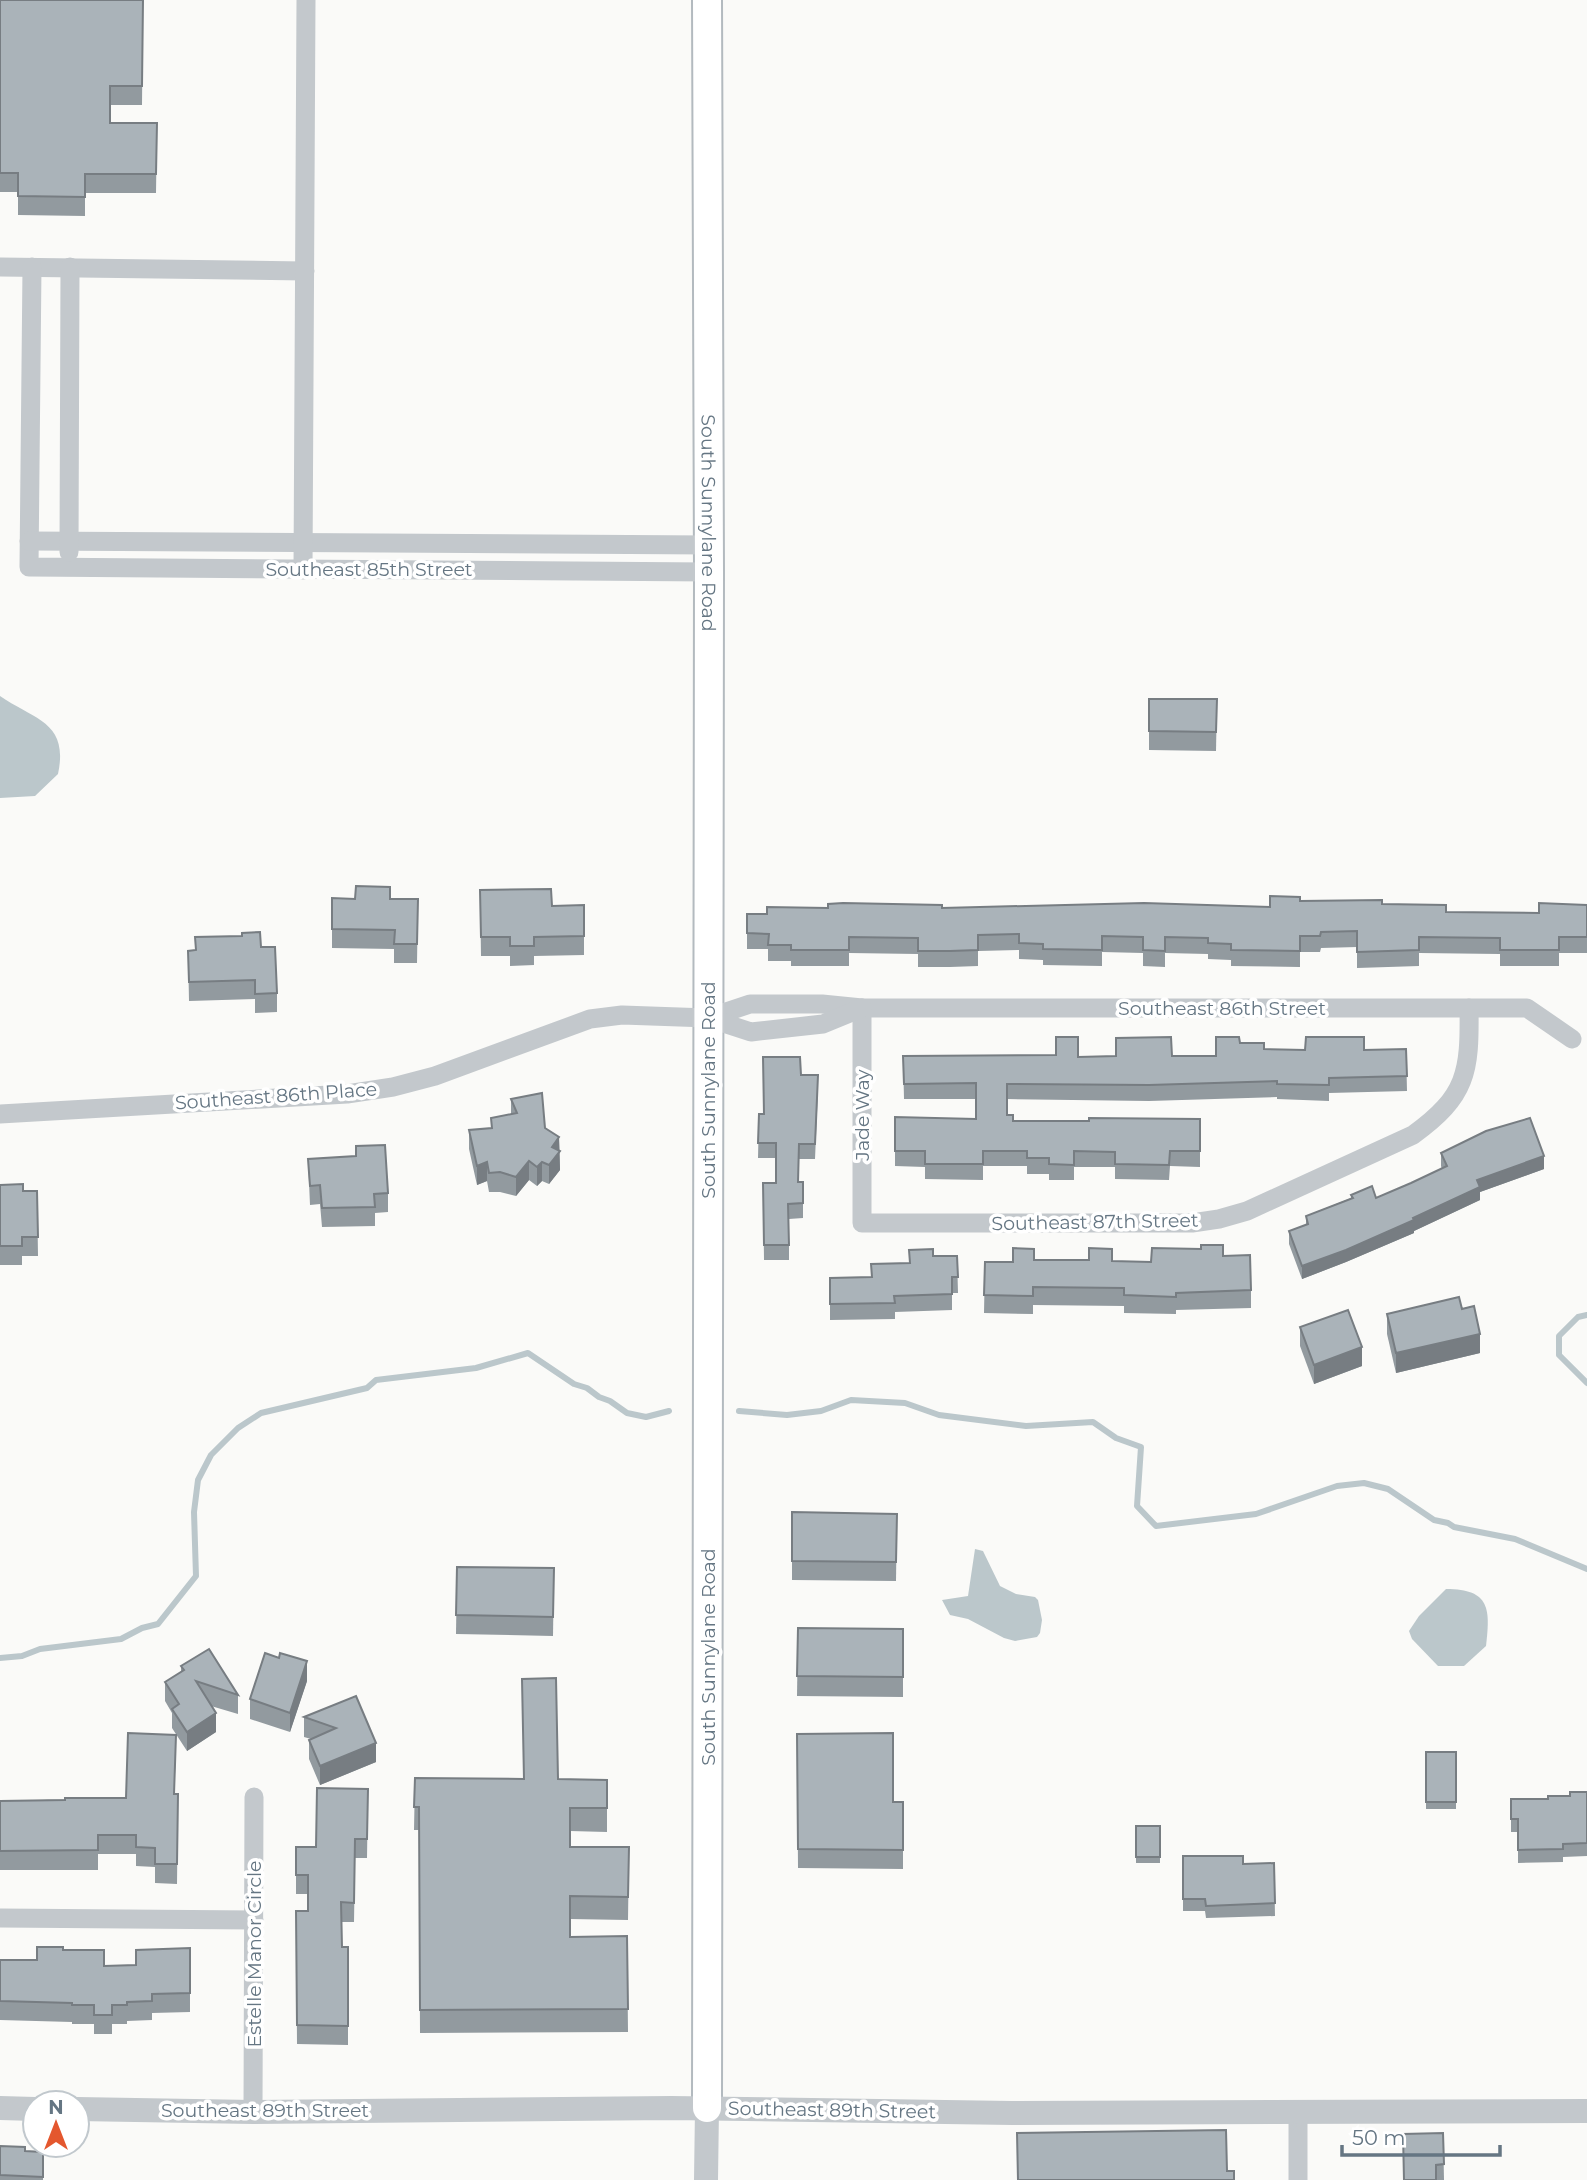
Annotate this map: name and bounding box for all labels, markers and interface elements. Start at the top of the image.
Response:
street label: South Sunnylane Road [697,414,721,632]
street label: Southeast 85th Street [265,558,473,581]
street label: South Sunnylane Road [697,981,720,1199]
street label: Southeast 86th Street [1118,997,1326,1020]
street label: Jade Way [851,1069,874,1162]
street label: Southeast 86th Place [174,1077,378,1115]
street label: Southeast 87th Street [991,1209,1199,1235]
street label: South Sunnylane Road [697,1548,720,1766]
street label: Estelle Manor Circle [243,1860,266,2048]
north arrow [21,2089,91,2159]
text: N [48,2096,64,2119]
street label: Southeast 89th Street [728,2097,937,2123]
street label: Southeast 89th Street [161,2099,369,2122]
scale bar [1342,2114,1500,2158]
text: 50 m [1352,2125,1406,2150]

